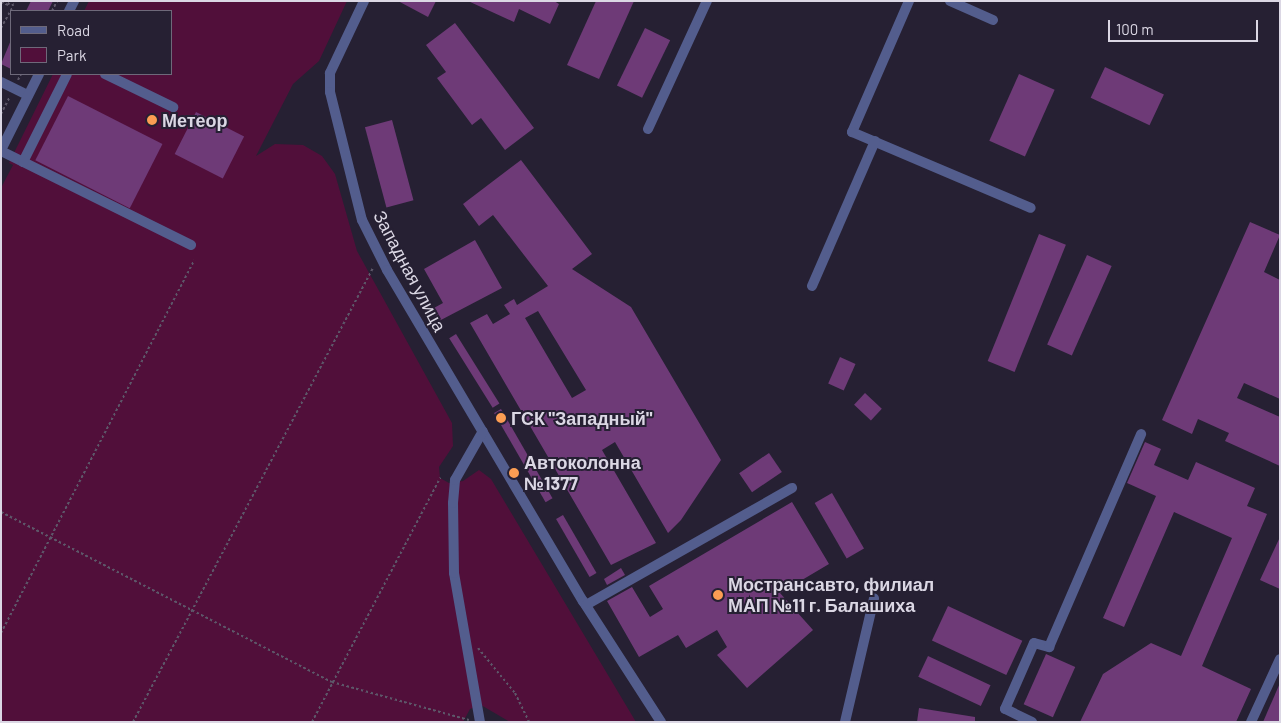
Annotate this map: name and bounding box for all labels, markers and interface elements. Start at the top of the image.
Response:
legend [10,10,172,75]
scale bar [1111,10,1261,42]
text: 100 m [1116,20,1154,38]
text: Road [57,21,90,39]
text: Park [57,46,86,64]
place label: Метеор [162,109,228,131]
marker: Метеор [146,114,158,126]
street label: Западная улица [369,207,451,335]
place label: ГСК "Западный" [511,407,652,429]
marker: ГСК "Западный" [495,412,507,424]
place label: Автоколонна №1377 [524,452,641,494]
marker: Автоколонна №1377 [508,467,520,479]
place label: Мострансавто, филиал МАП №11 г. Балашиха [728,574,934,616]
marker: Мострансавто, филиал МАП №11 г. Балашиха [712,589,724,601]

